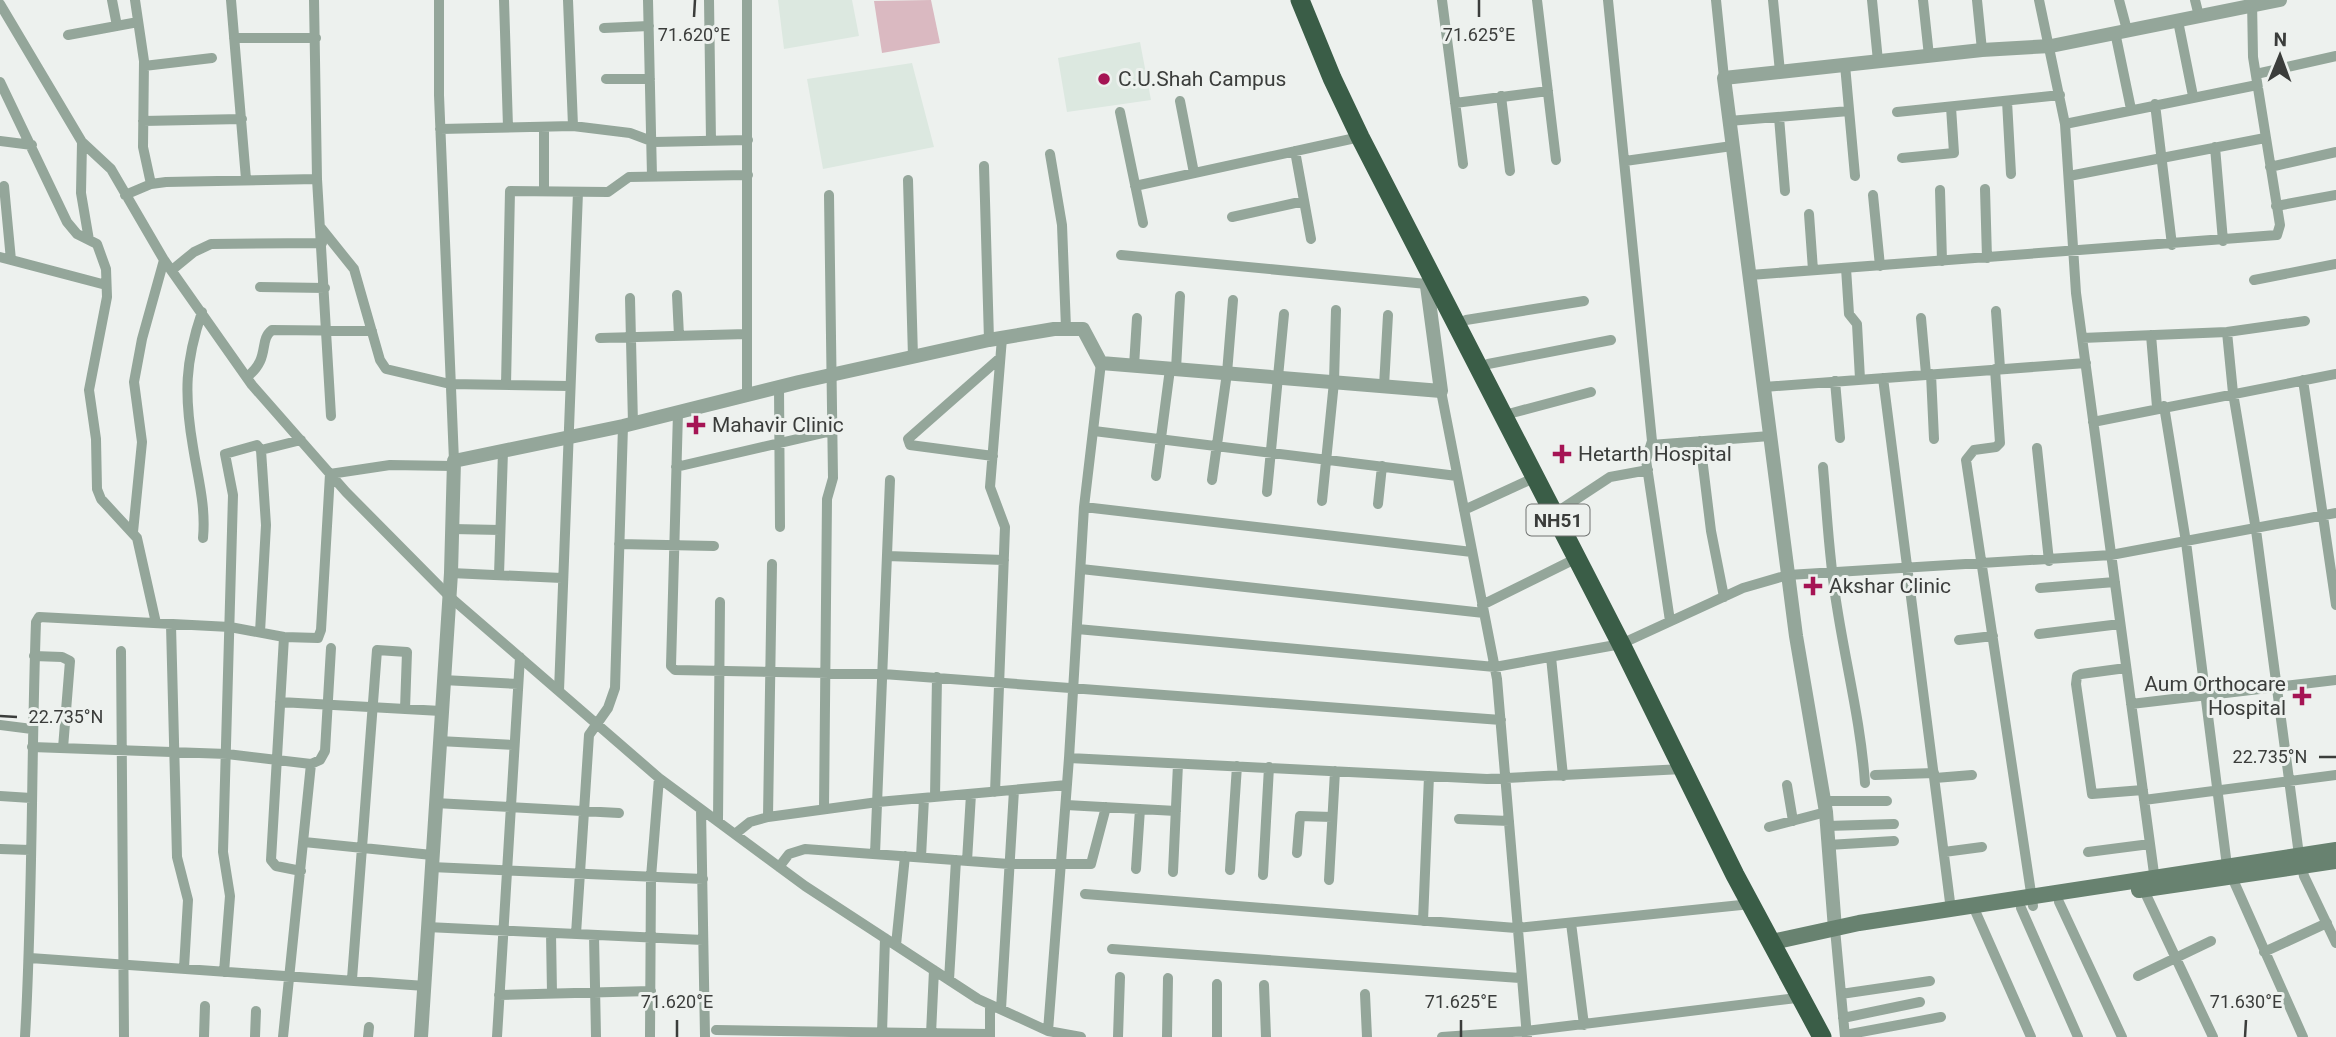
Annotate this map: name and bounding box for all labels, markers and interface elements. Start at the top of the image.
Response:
north arrow [2245,21,2315,91]
text: 71.620°E [658,24,730,45]
text: 71.625°E [1443,24,1515,45]
text: N [2273,28,2287,51]
place label: C.U.Shah Campus [1118,67,1286,91]
marker: C.U.Shah Campus [1096,71,1112,87]
place label: Mahavir Clinic [712,413,844,437]
marker: Mahavir Clinic [686,415,706,435]
place label: Hetarth Hospital [1578,442,1732,466]
marker: Hetarth Hospital [1552,444,1572,464]
road number: NH51 [1526,505,1590,536]
place label: Akshar Clinic [1829,574,1951,598]
marker: Akshar Clinic [1803,576,1823,596]
place label: Aum Orthocare Hospital [2144,672,2286,720]
marker: Aum Orthocare Hospital [2292,686,2312,706]
text: 22.735°N [29,706,103,727]
text: 22.735°N [2233,746,2307,767]
text: 71.620°E [641,991,713,1012]
text: 71.625°E [1425,991,1497,1012]
text: 71.630°E [2210,991,2282,1012]

